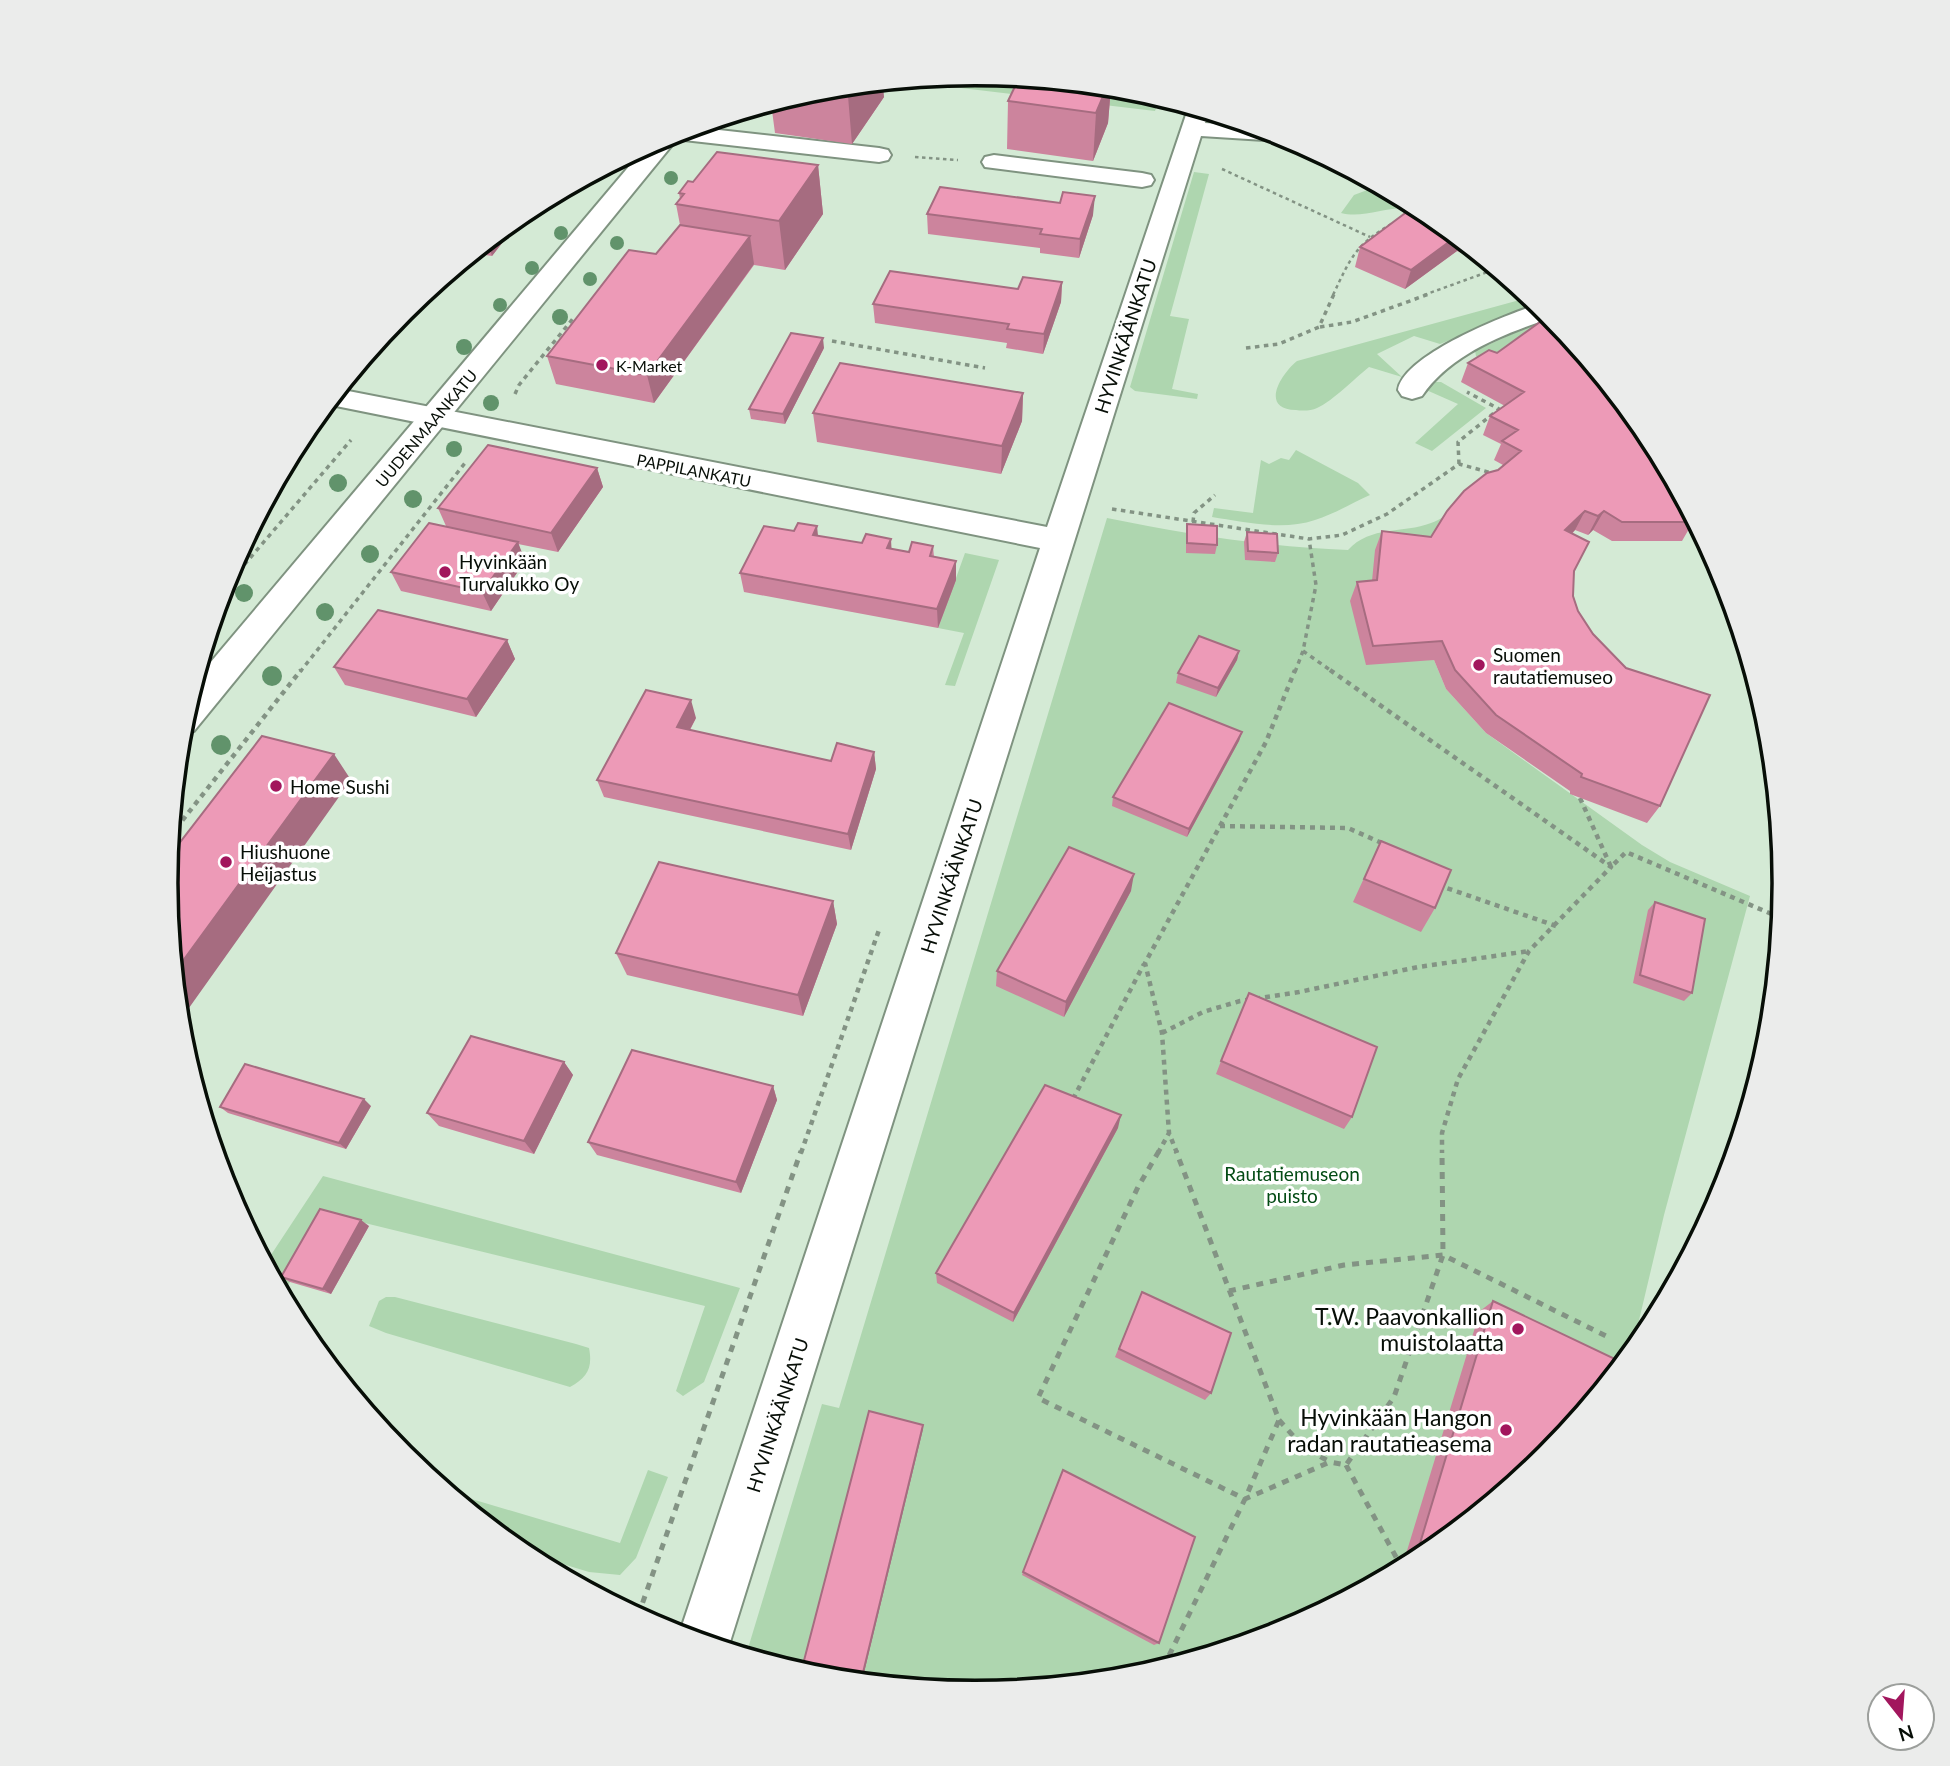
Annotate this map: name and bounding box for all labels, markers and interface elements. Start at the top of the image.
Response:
street label: HYVINKÄÄNKATU [1089,256,1161,416]
place label: K-Market [616,356,683,375]
marker: K-Market [594,357,610,373]
street label: UUDENMAANKATU [371,365,481,491]
street label: PAPPILANKATU [635,450,753,490]
place label: Hyvinkään Turvalukko Oy [459,550,579,595]
marker: Hyvinkään Turvalukko Oy [437,564,453,580]
place label: Suomen rautatiemuseo [1493,643,1613,688]
marker: Suomen rautatiemuseo [1471,657,1487,673]
place label: Home Sushi [290,775,390,798]
marker: Home Sushi [268,778,284,794]
street label: HYVINKÄÄNKATU [915,796,987,956]
place label: Hiushuone Heijastus [240,840,330,885]
marker: Hiushuone Heijastus [218,854,234,870]
park label: Rautatiemuseon puisto [1224,1162,1360,1207]
place label: T.W. Paavonkallion muistolaatta [1315,1302,1504,1356]
marker: T.W. Paavonkallion muistolaatta [1510,1321,1526,1337]
street label: HYVINKÄÄNKATU [741,1335,813,1495]
place label: Hyvinkään Hangon radan rautatieasema [1287,1403,1492,1457]
marker: Hyvinkään Hangon radan rautatieasema [1498,1422,1514,1438]
north arrow [1866,1682,1936,1752]
text: N [1896,1721,1916,1747]

